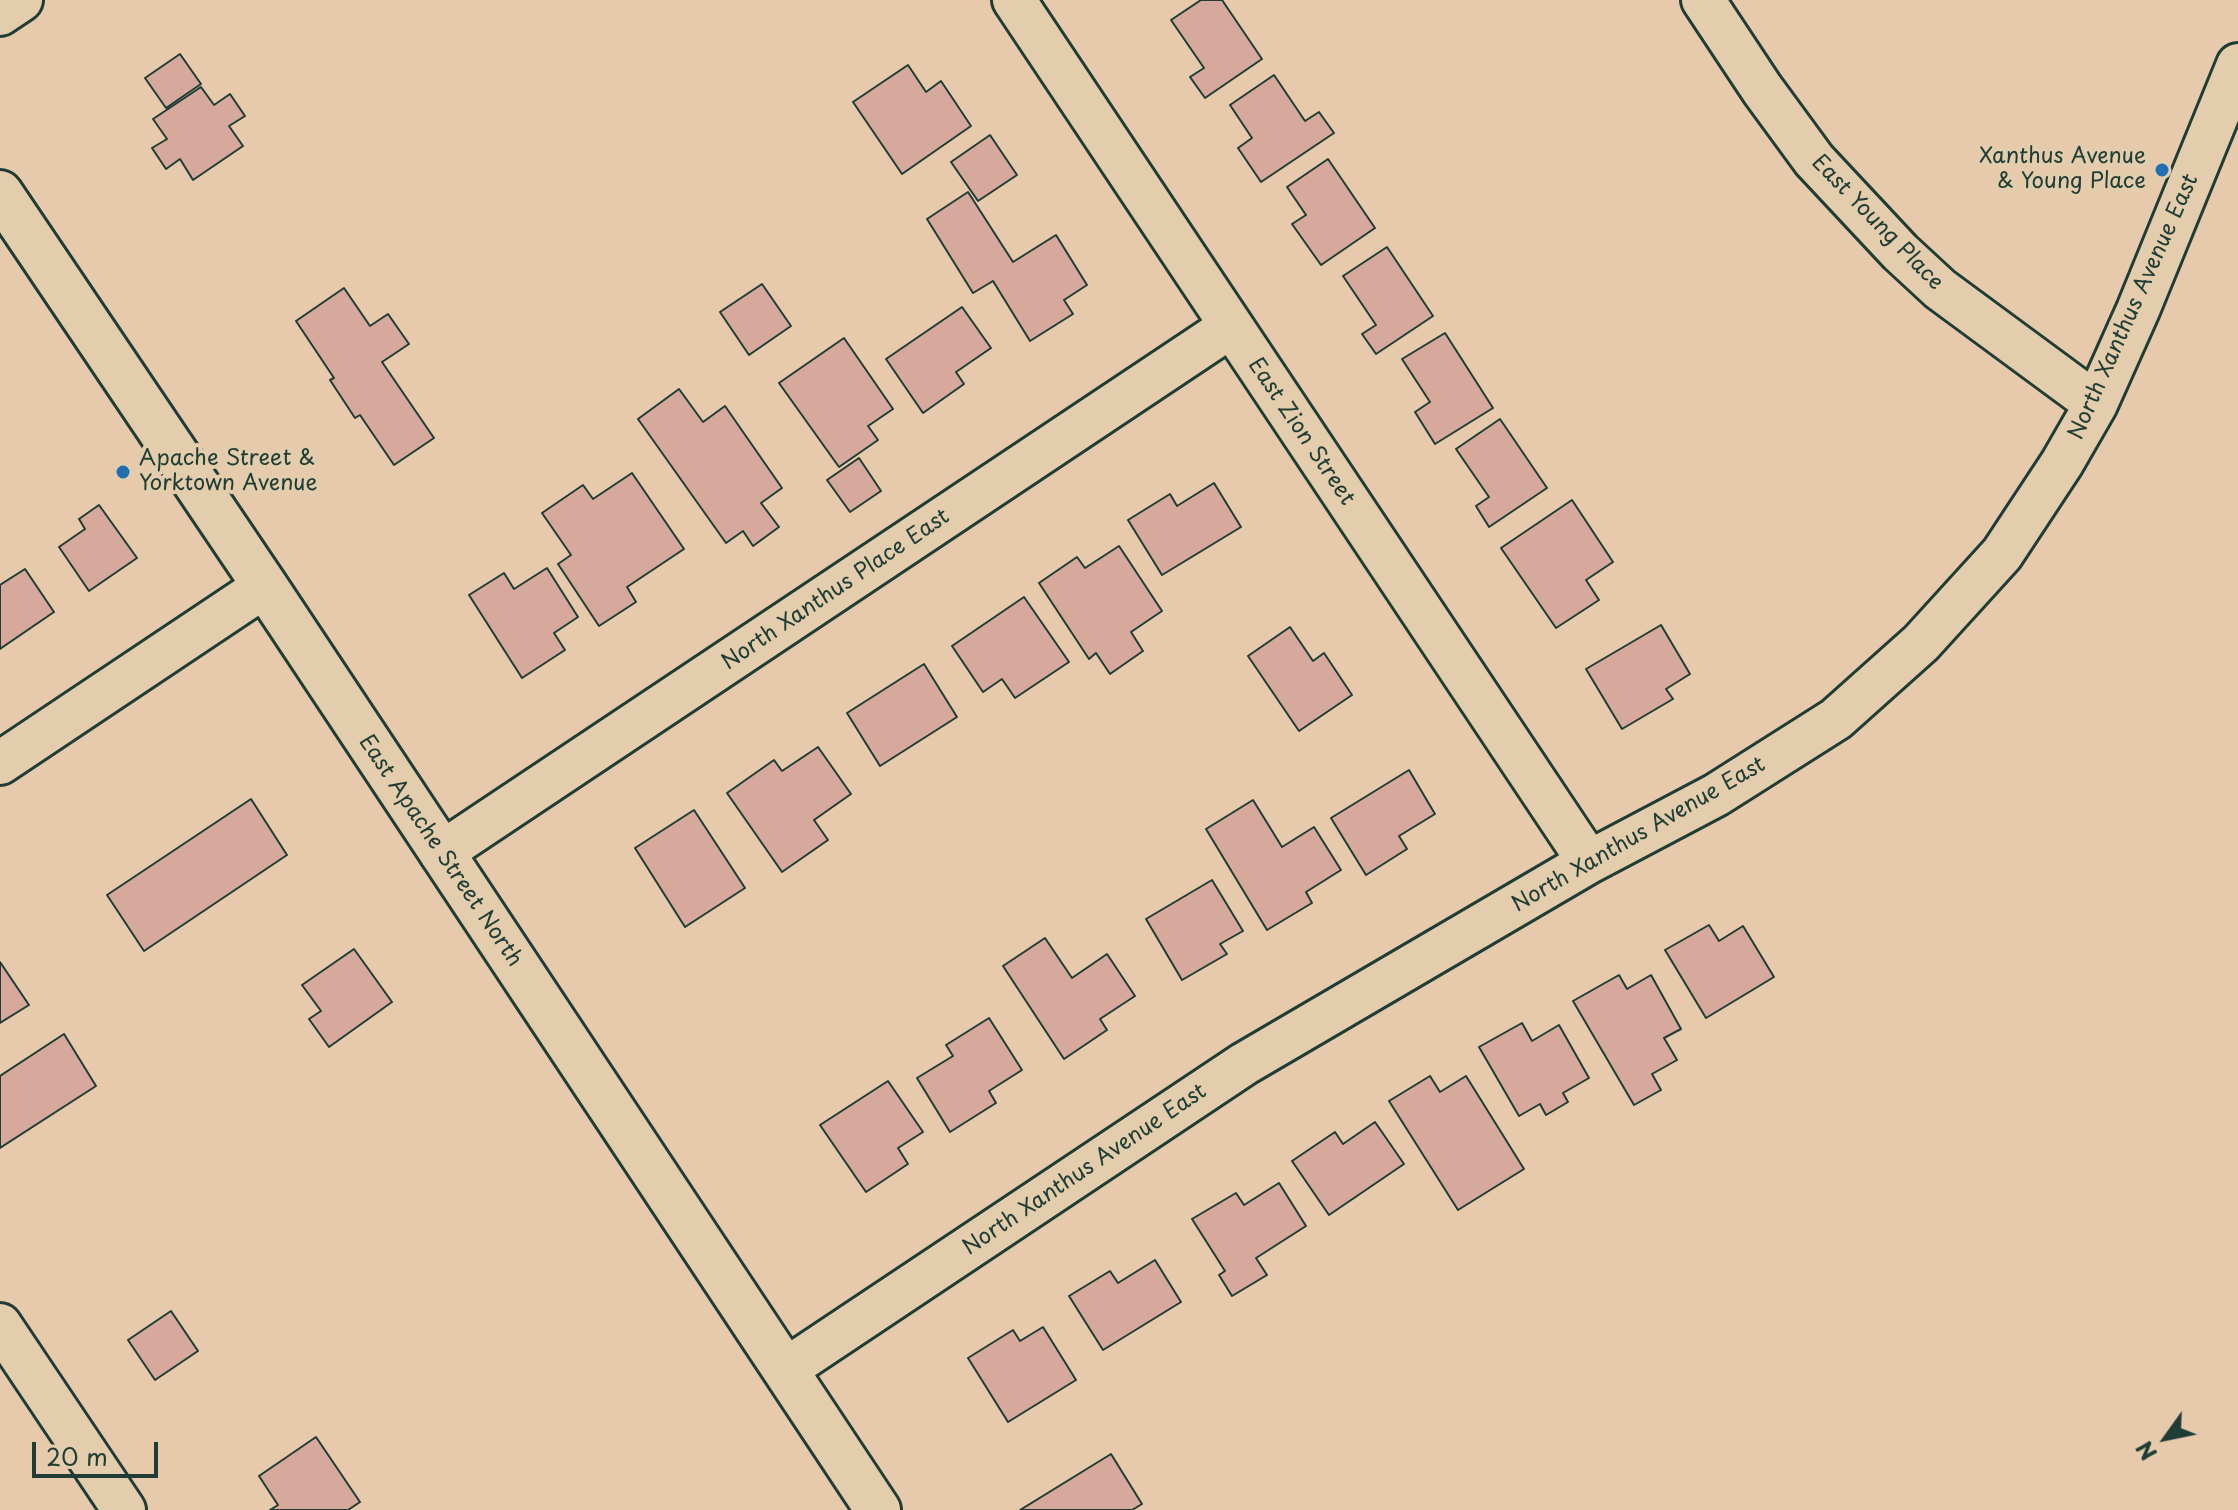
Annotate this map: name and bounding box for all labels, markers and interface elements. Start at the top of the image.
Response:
place label: Xanthus Avenue & Young Place [1979,144,2146,196]
street label: East Young Place [1806,150,1948,296]
marker: Xanthus Avenue & Young Place [2153,161,2171,179]
street label: North Xanthus Avenue East [2063,170,2205,444]
street label: East Zion Street [1242,353,1360,511]
place label: Apache Street & Yorktown Avenue [139,446,318,498]
marker: Apache Street & Yorktown Avenue [114,463,132,481]
street label: North Xanthus Place East [717,504,955,676]
street label: East Apache Street North [353,730,527,972]
street label: North Xanthus Avenue East [1508,752,1770,918]
street label: North Xanthus Avenue East [958,1079,1212,1261]
north arrow [2126,1398,2206,1478]
scale bar [36,1426,162,1476]
text: N [2127,1435,2164,1468]
text: 20 m [46,1438,108,1474]

